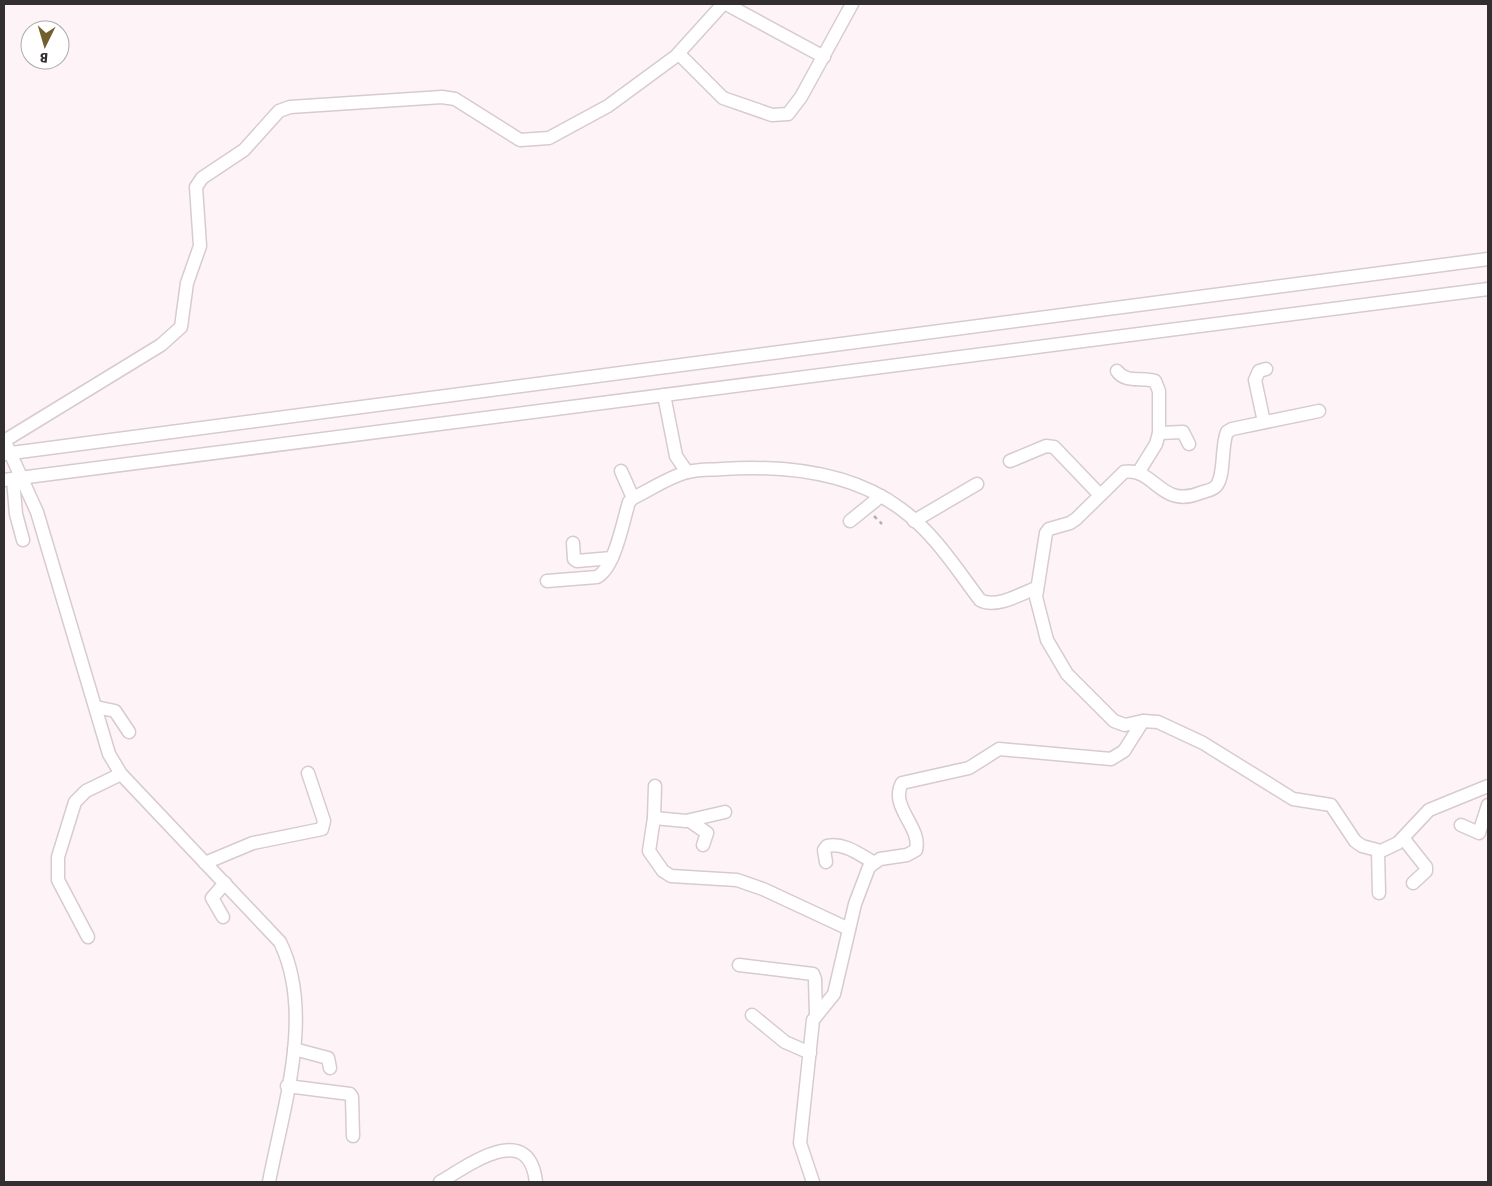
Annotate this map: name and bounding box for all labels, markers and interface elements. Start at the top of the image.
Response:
north arrow [20,20,70,70]
text: B [39,49,49,66]

